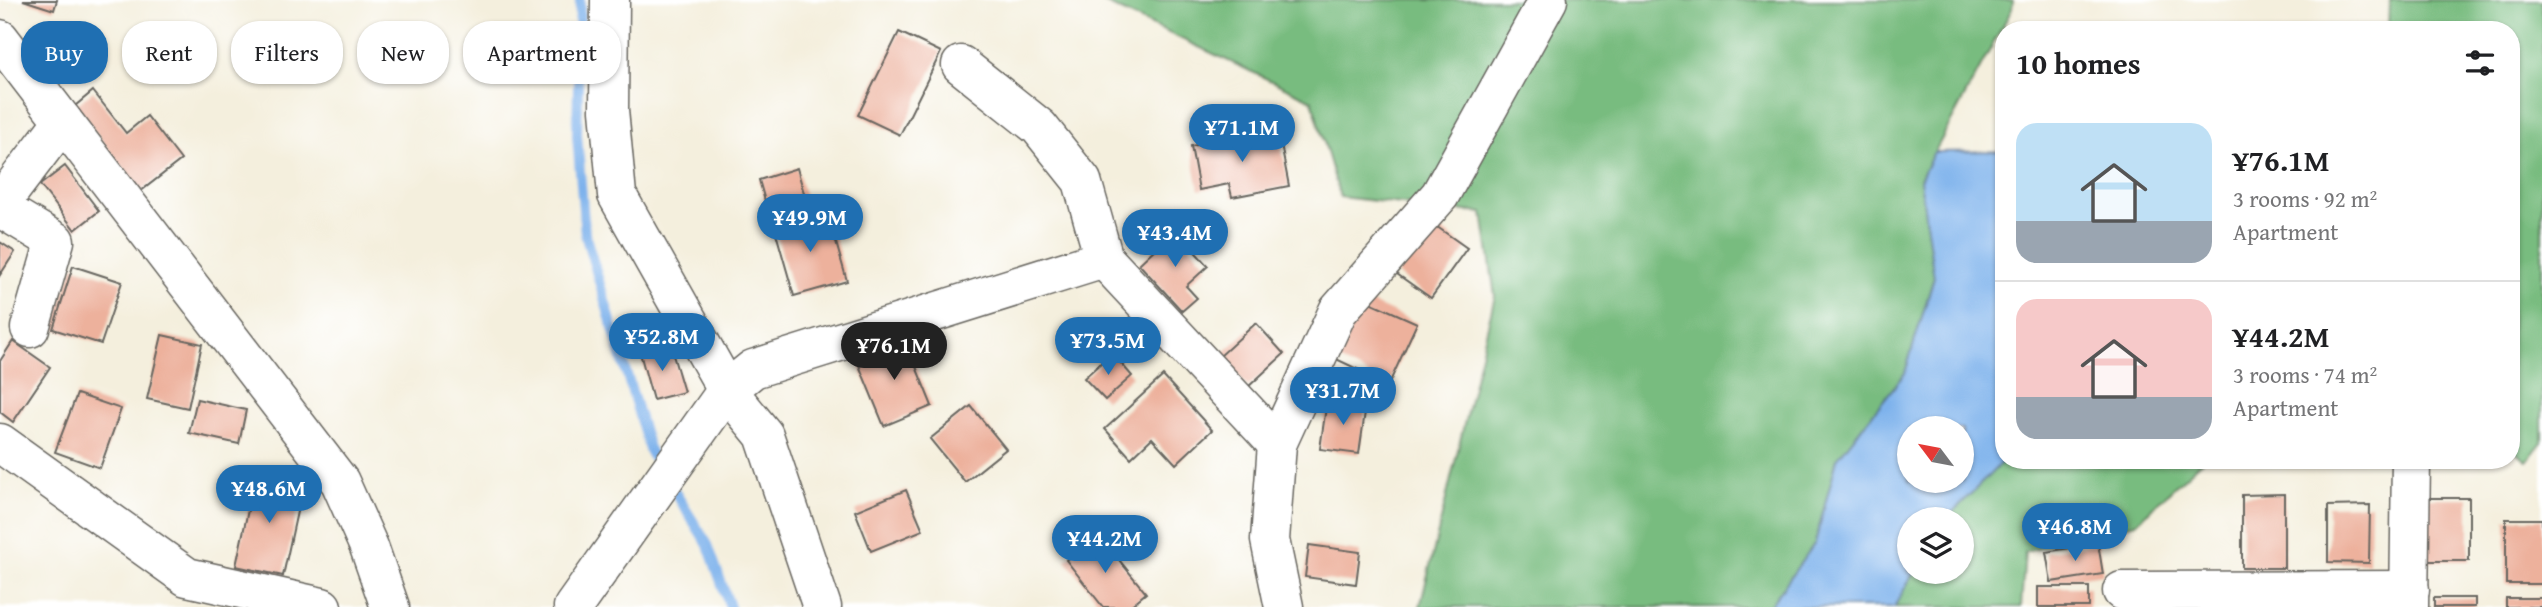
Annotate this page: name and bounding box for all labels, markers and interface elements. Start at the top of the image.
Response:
chip: Buy [21,21,108,84]
chip: Rent [122,21,217,84]
chip: Filters [231,21,343,84]
chip: New [357,21,449,84]
chip: Apartment [463,21,621,84]
text: 10 homes [2016,41,2141,85]
icon: filters [2461,44,2499,82]
pin: ¥71.1M [1185,104,1299,164]
text: ¥71.1M [1205,110,1279,143]
text: ¥76.1M [2233,138,2329,182]
icon: home [2072,151,2156,235]
text: 3 rooms · 92 m² [2233,182,2377,215]
pin: ¥49.9M [753,194,867,254]
text: ¥49.9M [773,200,847,233]
pin: ¥43.4M [1118,210,1232,269]
text: ¥43.4M [1138,215,1212,248]
text: Apartment [2233,215,2338,248]
pin: ¥52.8M [605,314,719,373]
text: ¥44.2M [2233,314,2329,358]
pin: ¥73.5M [1051,318,1165,377]
text: ¥52.8M [625,319,699,352]
pin: ¥76.1M [837,322,951,382]
text: ¥73.5M [1071,323,1145,356]
icon: home [2072,327,2156,411]
text: ¥76.1M [857,328,931,361]
text: 3 rooms · 74 m² [2233,358,2377,391]
pin: ¥31.7M [1286,368,1400,427]
text: ¥31.7M [1306,373,1380,406]
text: Apartment [2233,391,2338,424]
north arrow [1897,416,1974,494]
map controls [1897,416,1974,584]
pin: ¥48.6M [212,466,326,525]
text: ¥48.6M [232,471,306,504]
pin: ¥46.8M [2018,504,2132,563]
button: layers [1897,507,1974,584]
text: ¥46.8M [2038,509,2112,542]
pin: ¥44.2M [1048,516,1162,575]
text: ¥44.2M [1068,521,1142,554]

